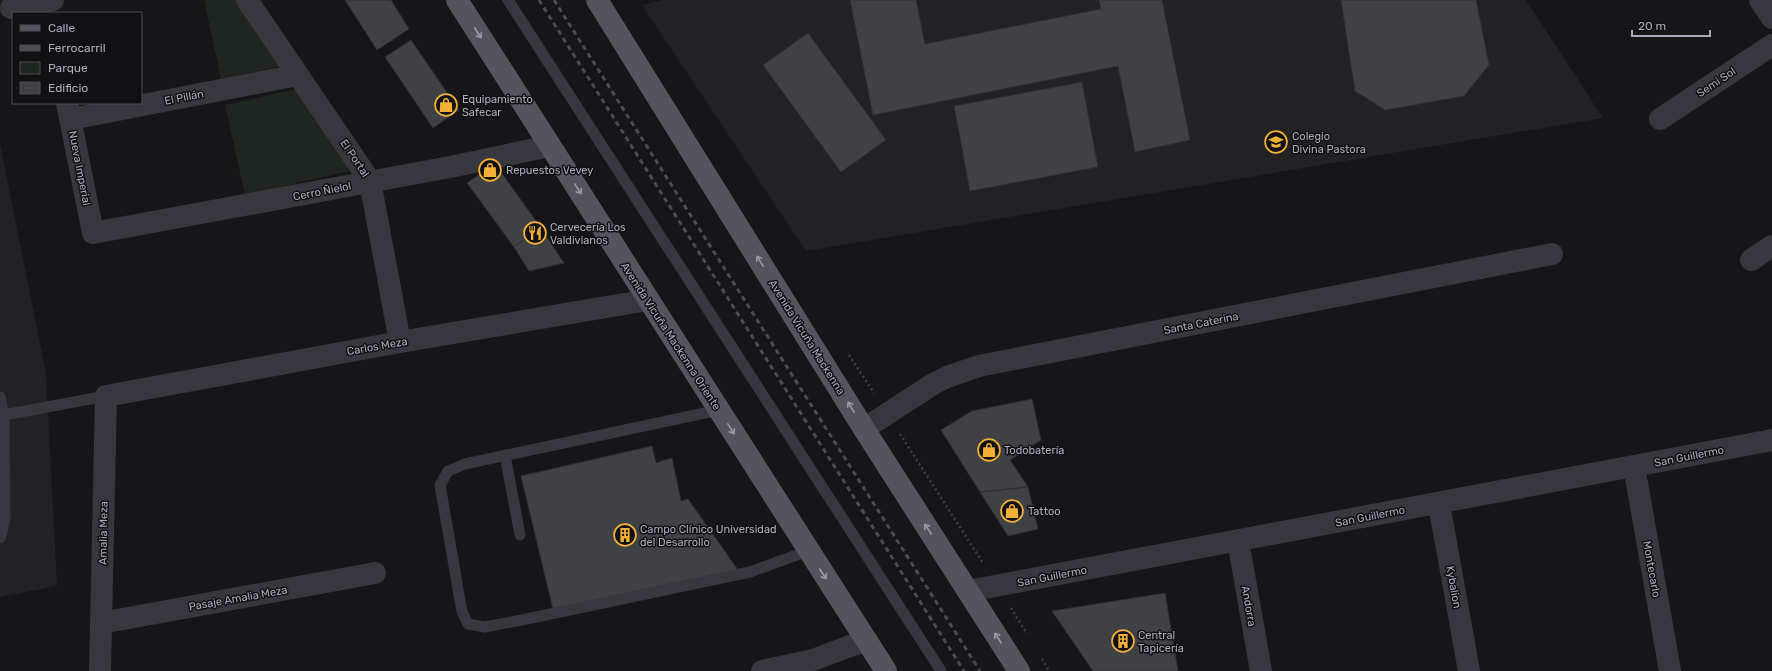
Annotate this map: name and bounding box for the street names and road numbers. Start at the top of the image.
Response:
street label: Semi Sol [1694,65,1738,100]
street label: El Pillán [163,87,205,108]
street label: Nueva Imperial [66,130,93,207]
street label: El Portal [337,137,372,180]
street label: Cerro Ñielol [292,179,352,203]
street label: Avenida Vicuña Mackenna Oriente [618,260,723,413]
street label: Avenida Vicuña Mackenna [766,277,847,397]
street label: Santa Caterina [1163,310,1240,337]
street label: Carlos Meza [346,335,408,358]
street label: San Guillermo [1653,443,1725,470]
street label: Amalia Meza [96,501,111,565]
street label: San Guillermo [1334,503,1406,530]
street label: Montecarlo [1640,540,1663,598]
street label: San Guillermo [1016,563,1088,590]
street label: Kybalion [1443,565,1464,609]
street label: Pasaje Amalia Meza [188,583,288,614]
street label: Andorra [1239,585,1258,628]

